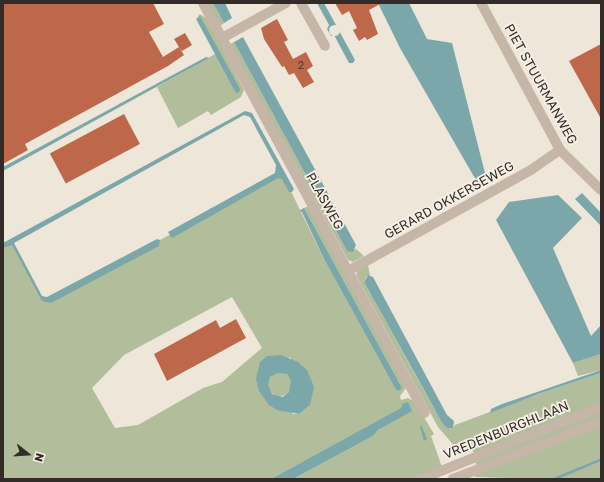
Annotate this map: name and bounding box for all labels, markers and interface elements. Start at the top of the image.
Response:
street label: PIET STUURMANWEG [501,21,581,147]
house number: 2 [298,58,304,72]
street label: GERARD OKKERSEWEG [381,158,517,242]
street label: PLASWEG [303,170,347,232]
street label: VREDENBURGHLAAN [441,398,571,462]
north arrow [8,434,48,474]
text: N [33,452,47,464]

